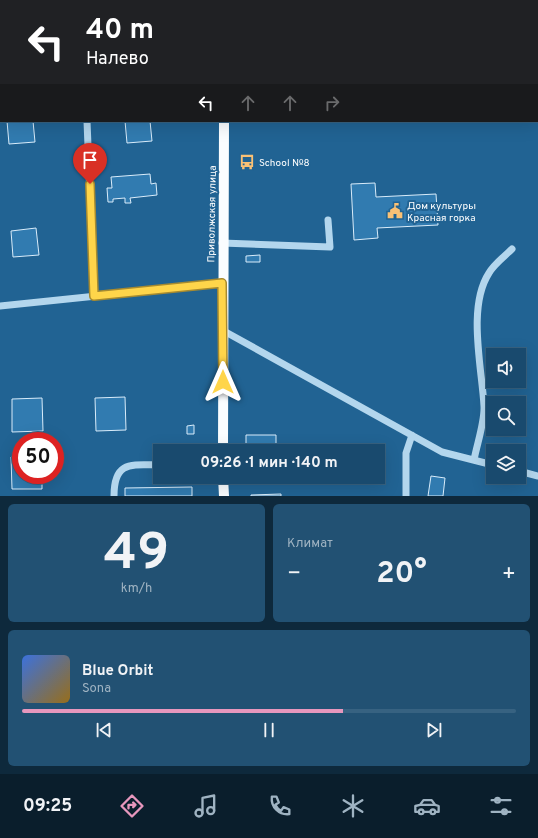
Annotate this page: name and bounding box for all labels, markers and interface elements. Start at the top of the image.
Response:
text: 40 m [86,13,154,49]
icon: left [20,16,72,68]
text: Налево [86,48,149,71]
icon: left [195,92,217,114]
icon: ahead [237,92,259,114]
icon: ahead [279,92,301,114]
icon: right [321,92,343,114]
pin [73,143,107,184]
icon: arrive [79,149,101,171]
bus stop icon: School №8 [238,153,256,171]
place label: School №8 [259,157,310,170]
street label: Приволжская улица [205,165,220,263]
place label: Дом культуры Красная горка [407,200,476,225]
public building icon: Дом культуры Красная горка [386,202,404,220]
map controls [486,348,526,484]
button: sound [486,348,526,388]
position arrow [202,361,244,403]
button: search [486,396,526,436]
speed limit sign: 50 [12,432,64,484]
button: layers [486,444,526,484]
text: 09:26 · 1 мин · 140 m [200,454,338,473]
text: 49 [104,522,169,588]
text: Климат [287,536,333,552]
text: 20° [376,556,427,593]
text: − [287,561,301,588]
text: + [502,561,516,588]
text: km/h [121,581,152,597]
text: Blue Orbit [82,662,153,681]
text: Sona [82,681,111,697]
icon: previous [93,719,115,741]
icon: pause [258,719,280,741]
icon: next [423,719,445,741]
icon: directions [118,792,146,820]
icon: music [192,792,220,820]
icon: phone [266,792,294,820]
icon: climate [339,792,367,820]
icon: car [413,792,441,820]
icon: filters [487,792,515,820]
text: 09:25 [23,795,72,818]

